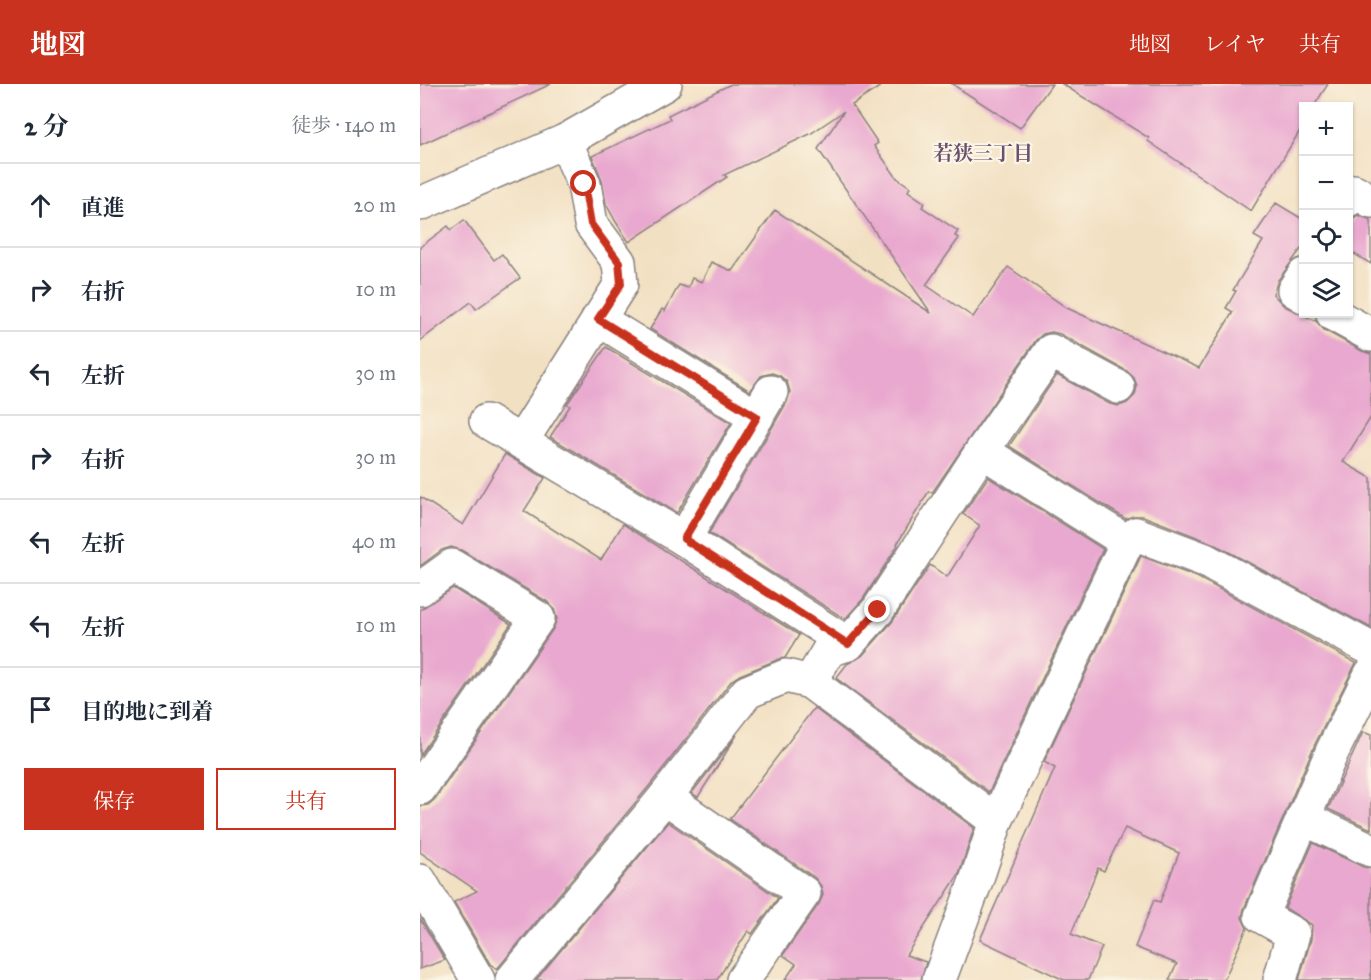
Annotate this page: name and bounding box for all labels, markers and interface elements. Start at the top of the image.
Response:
text: 地図 [30,27,86,62]
text: 地図 [1129,31,1171,57]
text: レイヤ [1204,31,1266,57]
text: 共有 [1299,31,1341,57]
map controls [1299,102,1353,318]
button: + [1299,102,1353,156]
text: 2 分 [24,110,68,142]
text: 徒歩 · 140 m [291,113,396,137]
district label: 若狭三丁目 [933,141,1033,165]
button: − [1299,156,1353,210]
route start [570,170,596,196]
icon: ahead [24,189,57,222]
text: 20 m [353,193,396,217]
text: 直進 [81,194,125,221]
button: locate [1299,210,1353,264]
button: layers [1299,264,1353,318]
icon: right [24,273,57,306]
text: 10 m [355,277,396,301]
text: 右折 [81,278,125,305]
icon: left [24,357,57,390]
text: 30 m [355,361,396,385]
text: 左折 [81,362,125,389]
icon: right [24,441,57,474]
text: 30 m [355,445,396,469]
text: 右折 [81,446,125,473]
icon: left [24,525,57,558]
text: 40 m [352,529,396,553]
text: 左折 [81,530,125,557]
route end [864,596,890,622]
icon: left [24,609,57,642]
text: 10 m [355,613,396,637]
text: 左折 [81,614,125,641]
icon: arrive [24,693,57,726]
text: 目的地に到着 [81,698,213,725]
button: 保存 [24,768,204,830]
button: 共有 [216,768,396,830]

